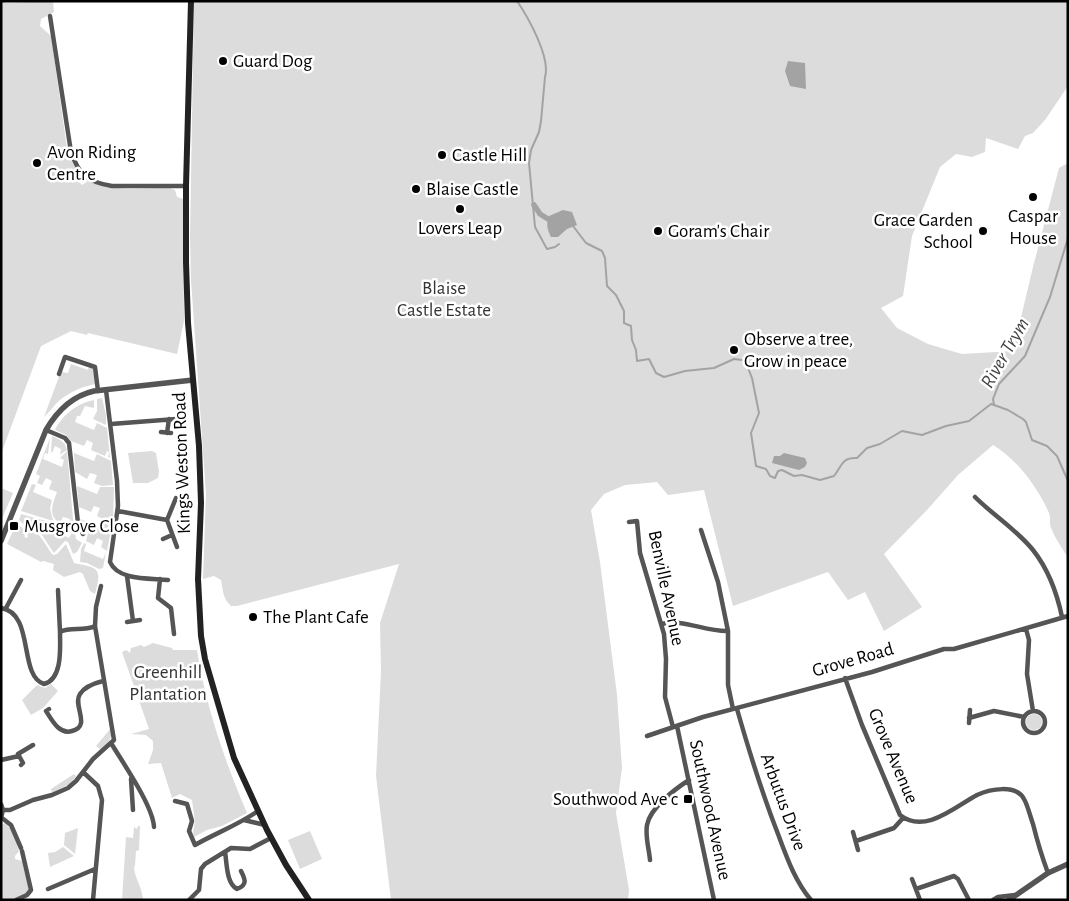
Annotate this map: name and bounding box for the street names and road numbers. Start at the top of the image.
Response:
street label: Kings Weston Road [170,392,194,534]
street label: Benville Avenue [644,529,688,647]
street label: Grove Road [810,639,896,681]
street label: Grove Avenue [864,706,922,806]
street label: Southwood Avenue [686,738,734,882]
street label: Arbutus Drive [757,751,809,853]

